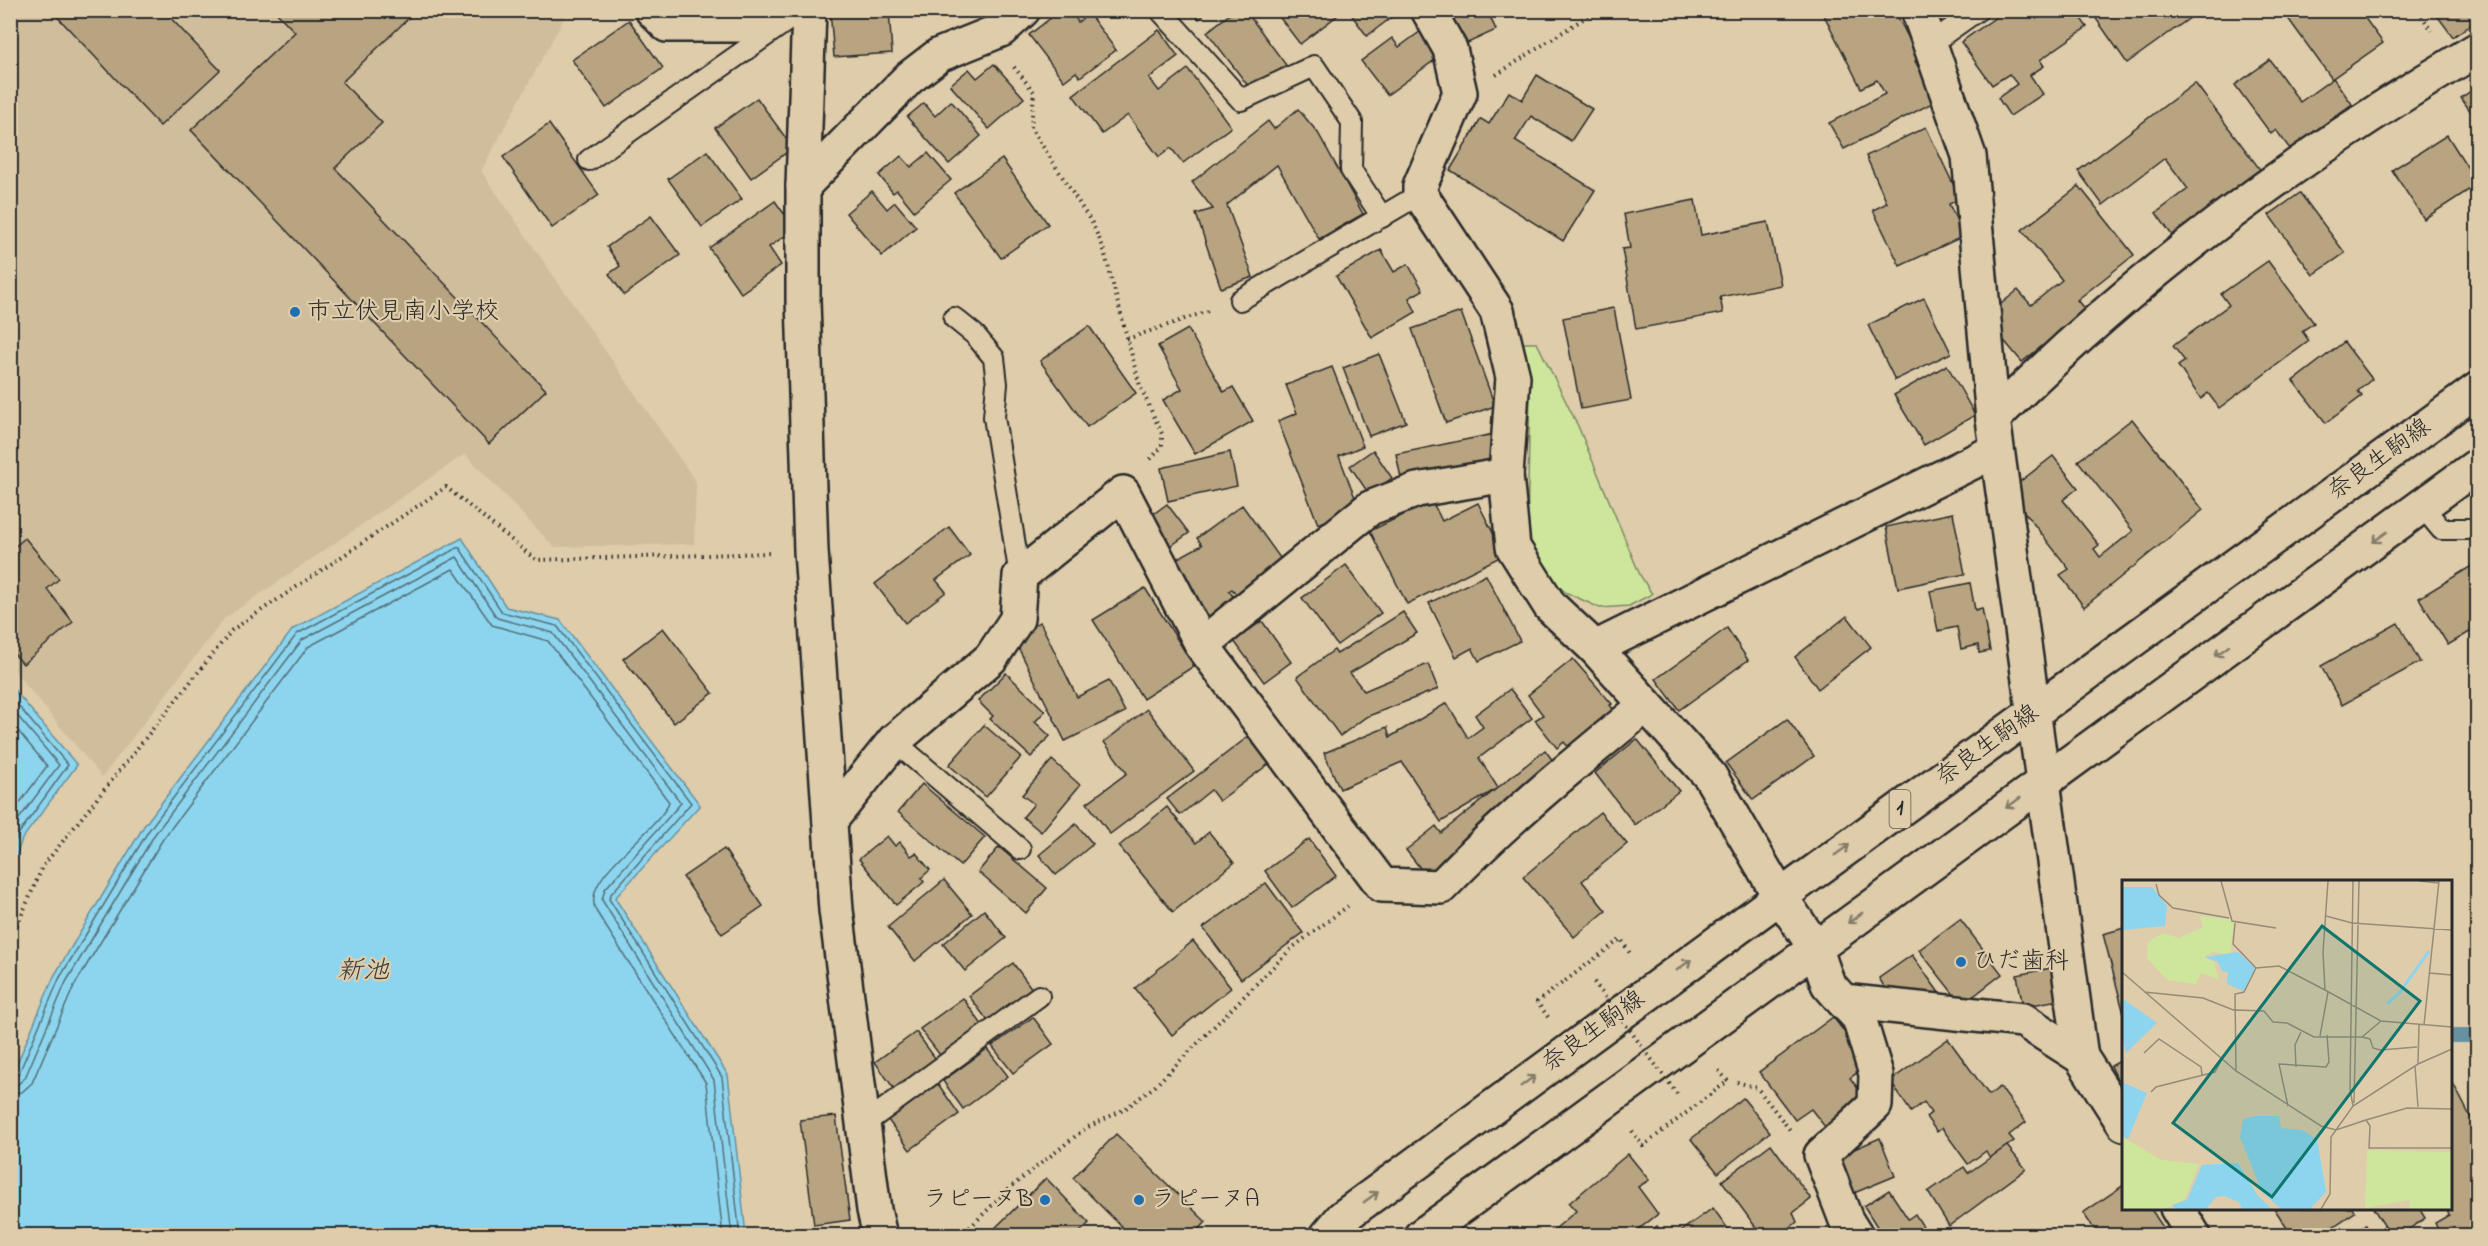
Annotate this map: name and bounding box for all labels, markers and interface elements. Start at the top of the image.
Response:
place label: 市立伏見南小学校 [307,295,499,330]
marker: 市立伏見南小学校 [288,305,302,319]
street label: 奈良生駒線 [2321,411,2439,509]
one-way arrow [2372,531,2388,543]
one-way arrow [2214,645,2230,658]
street label: 奈良生駒線 [1929,697,2047,795]
road number: 1 [1890,790,1910,828]
one-way arrow [2005,797,2021,809]
one-way arrow [1833,844,1850,856]
inset map [2122,880,2452,1210]
one-way arrow [1848,912,1864,924]
place label: ひだ歯科 [1973,945,2069,980]
water label: 新池 [337,953,390,991]
marker: ひだ歯科 [1954,955,1968,969]
one-way arrow [1676,959,1692,971]
street label: 奈良生駒線 [1535,983,1653,1081]
one-way arrow [1519,1075,1535,1087]
place label: ラピーヌB [923,1183,1033,1218]
place label: ラピーヌA [1151,1183,1260,1218]
one-way arrow [1362,1191,1378,1203]
marker: ラピーヌB [1038,1193,1052,1207]
marker: ラピーヌA [1132,1193,1146,1207]

